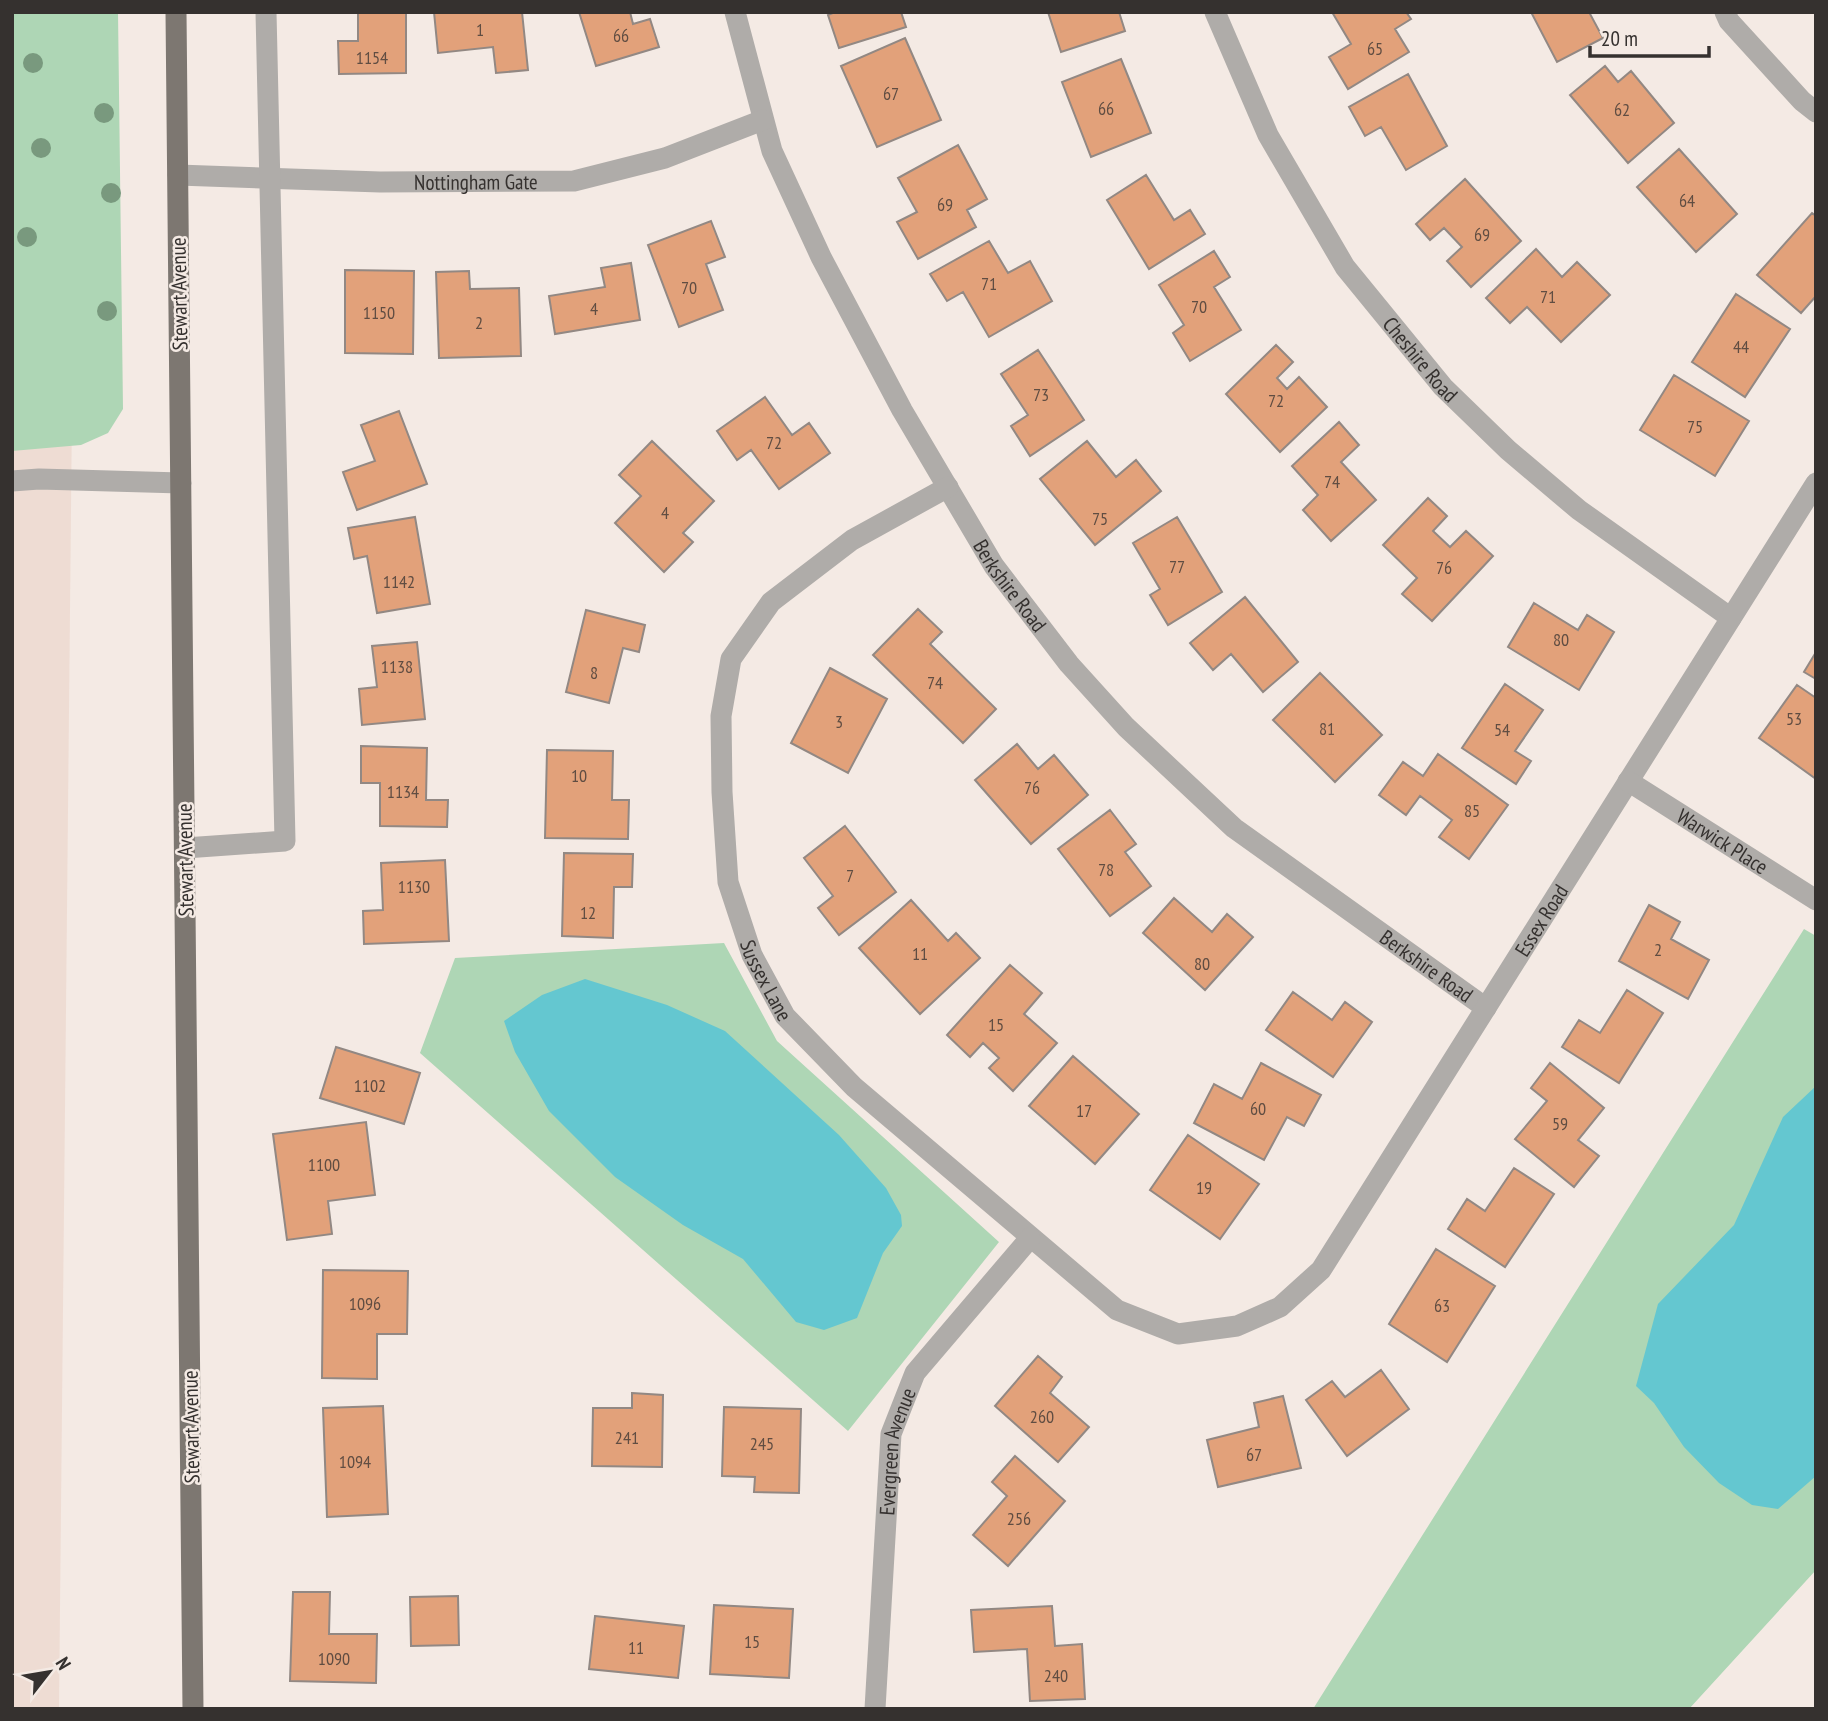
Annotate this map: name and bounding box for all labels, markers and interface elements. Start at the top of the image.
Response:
scale bar [1590,14,1709,58]
house number: 1 [476,18,484,41]
house number: 66 [613,24,629,47]
text: 20 m [1601,25,1638,52]
house number: 65 [1367,37,1383,60]
house number: 1154 [356,46,388,69]
house number: 67 [883,82,899,105]
house number: 66 [1098,97,1114,120]
house number: 62 [1614,98,1630,121]
street label: Nottingham Gate [414,168,538,195]
house number: 64 [1679,189,1695,212]
house number: 69 [937,193,953,216]
house number: 69 [1474,223,1490,246]
street label: Stewart Avenue [165,237,193,351]
house number: 71 [981,272,997,295]
house number: 70 [681,276,697,299]
house number: 71 [1540,285,1556,308]
house number: 70 [1191,295,1207,318]
house number: 4 [590,297,598,320]
house number: 1150 [363,301,395,324]
house number: 2 [475,311,483,334]
street label: Cheshire Road [1377,311,1464,408]
house number: 44 [1733,335,1749,358]
house number: 73 [1033,383,1049,406]
house number: 72 [1268,389,1284,412]
house number: 75 [1687,415,1703,438]
house number: 72 [766,431,782,454]
house number: 74 [1324,470,1340,493]
house number: 4 [661,501,669,524]
house number: 75 [1092,507,1108,530]
street label: Berkshire Road [968,534,1053,637]
house number: 77 [1169,555,1185,578]
house number: 76 [1436,556,1452,579]
house number: 1142 [383,570,415,593]
house number: 80 [1553,628,1569,651]
house number: 1138 [381,655,413,678]
house number: 8 [590,661,598,684]
house number: 74 [927,671,943,694]
house number: 53 [1786,707,1802,730]
house number: 3 [835,710,843,733]
house number: 81 [1319,717,1335,740]
house number: 54 [1494,718,1510,741]
house number: 10 [571,764,587,787]
house number: 76 [1024,776,1040,799]
house number: 1134 [387,780,419,803]
house number: 85 [1464,799,1480,822]
street label: Warwick Place [1672,802,1773,880]
street label: Stewart Avenue [171,803,199,917]
house number: 78 [1098,858,1114,881]
house number: 7 [846,864,854,887]
house number: 1130 [398,875,430,898]
street label: Essex Road [1508,879,1574,961]
house number: 12 [580,901,596,924]
street label: Berkshire Road [1375,923,1479,1008]
street label: Sussex Lane [734,936,799,1025]
house number: 2 [1654,938,1662,961]
house number: 11 [912,942,928,965]
house number: 80 [1194,952,1210,975]
house number: 15 [988,1013,1004,1036]
house number: 1102 [354,1074,386,1097]
house number: 60 [1250,1097,1266,1120]
house number: 17 [1076,1099,1092,1122]
house number: 59 [1552,1112,1568,1135]
house number: 1100 [308,1153,340,1176]
house number: 19 [1196,1176,1212,1199]
house number: 1096 [349,1292,381,1315]
house number: 63 [1434,1294,1450,1317]
street label: Stewart Avenue [177,1370,205,1484]
street label: Evergreen Avenue [873,1384,921,1516]
house number: 260 [1030,1405,1054,1428]
house number: 241 [615,1426,639,1449]
house number: 245 [750,1432,774,1455]
house number: 67 [1246,1443,1262,1466]
house number: 1094 [339,1450,371,1473]
house number: 256 [1007,1507,1031,1530]
house number: 15 [744,1630,760,1653]
house number: 11 [628,1636,644,1659]
north arrow [14,1637,84,1707]
house number: 1090 [318,1647,350,1670]
text: N [51,1653,77,1674]
house number: 240 [1044,1664,1068,1687]

